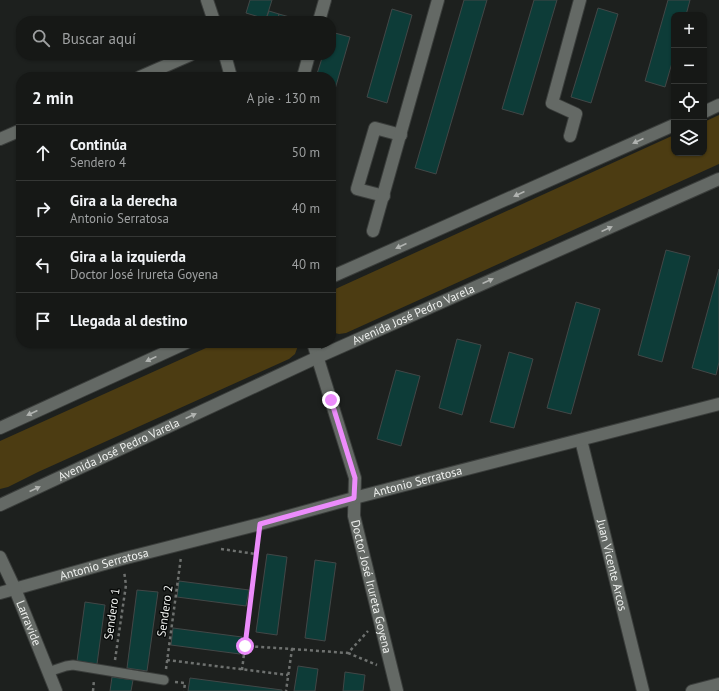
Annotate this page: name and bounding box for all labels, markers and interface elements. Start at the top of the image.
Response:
map controls [671,12,707,156]
button: + [671,12,707,48]
search box [16,16,336,60]
icon: search [30,27,52,49]
text: Buscar aquí [62,29,136,48]
button: − [671,48,707,84]
button: locate [671,84,707,120]
text: 2 min [32,87,73,109]
text: A pie · 130 m [247,90,320,107]
button: layers [671,120,707,156]
text: Continúa [70,135,127,154]
one-way arrow [633,138,644,144]
icon: ahead [32,142,54,164]
text: 50 m [292,144,320,161]
text: Sendero 4 [70,154,126,171]
text: Gira a la derecha [70,191,177,210]
one-way arrow [514,191,525,197]
icon: right [32,198,54,220]
text: 40 m [292,200,320,217]
text: Antonio Serratosa [70,210,169,227]
one-way arrow [601,225,613,232]
one-way arrow [394,244,406,250]
text: Gira a la izquierda [70,247,186,266]
icon: left [32,254,54,276]
text: 40 m [292,256,320,273]
text: Doctor José Irureta Goyena [70,266,218,283]
one-way arrow [483,278,495,284]
street label: Avenida José Pedro Varela [350,281,477,348]
icon: arrive [32,310,54,332]
text: Llegada al destino [70,311,188,330]
one-way arrow [145,356,156,362]
route end [322,391,340,409]
one-way arrow [27,410,38,416]
one-way arrow [186,413,197,419]
street label: Avenida José Pedro Varela [55,415,182,484]
street label: Antonio Serratosa [371,463,463,500]
one-way arrow [30,486,41,492]
street label: Juan Vicente Arcos [594,517,631,612]
street label: Doctor José Irureta Goyena [348,518,395,655]
street label: Antonio Serratosa [58,545,150,583]
street label: Sendero 2 [153,584,176,638]
street label: Sendero 1 [100,587,123,641]
street label: Larravide [13,598,45,648]
route start [236,637,254,655]

